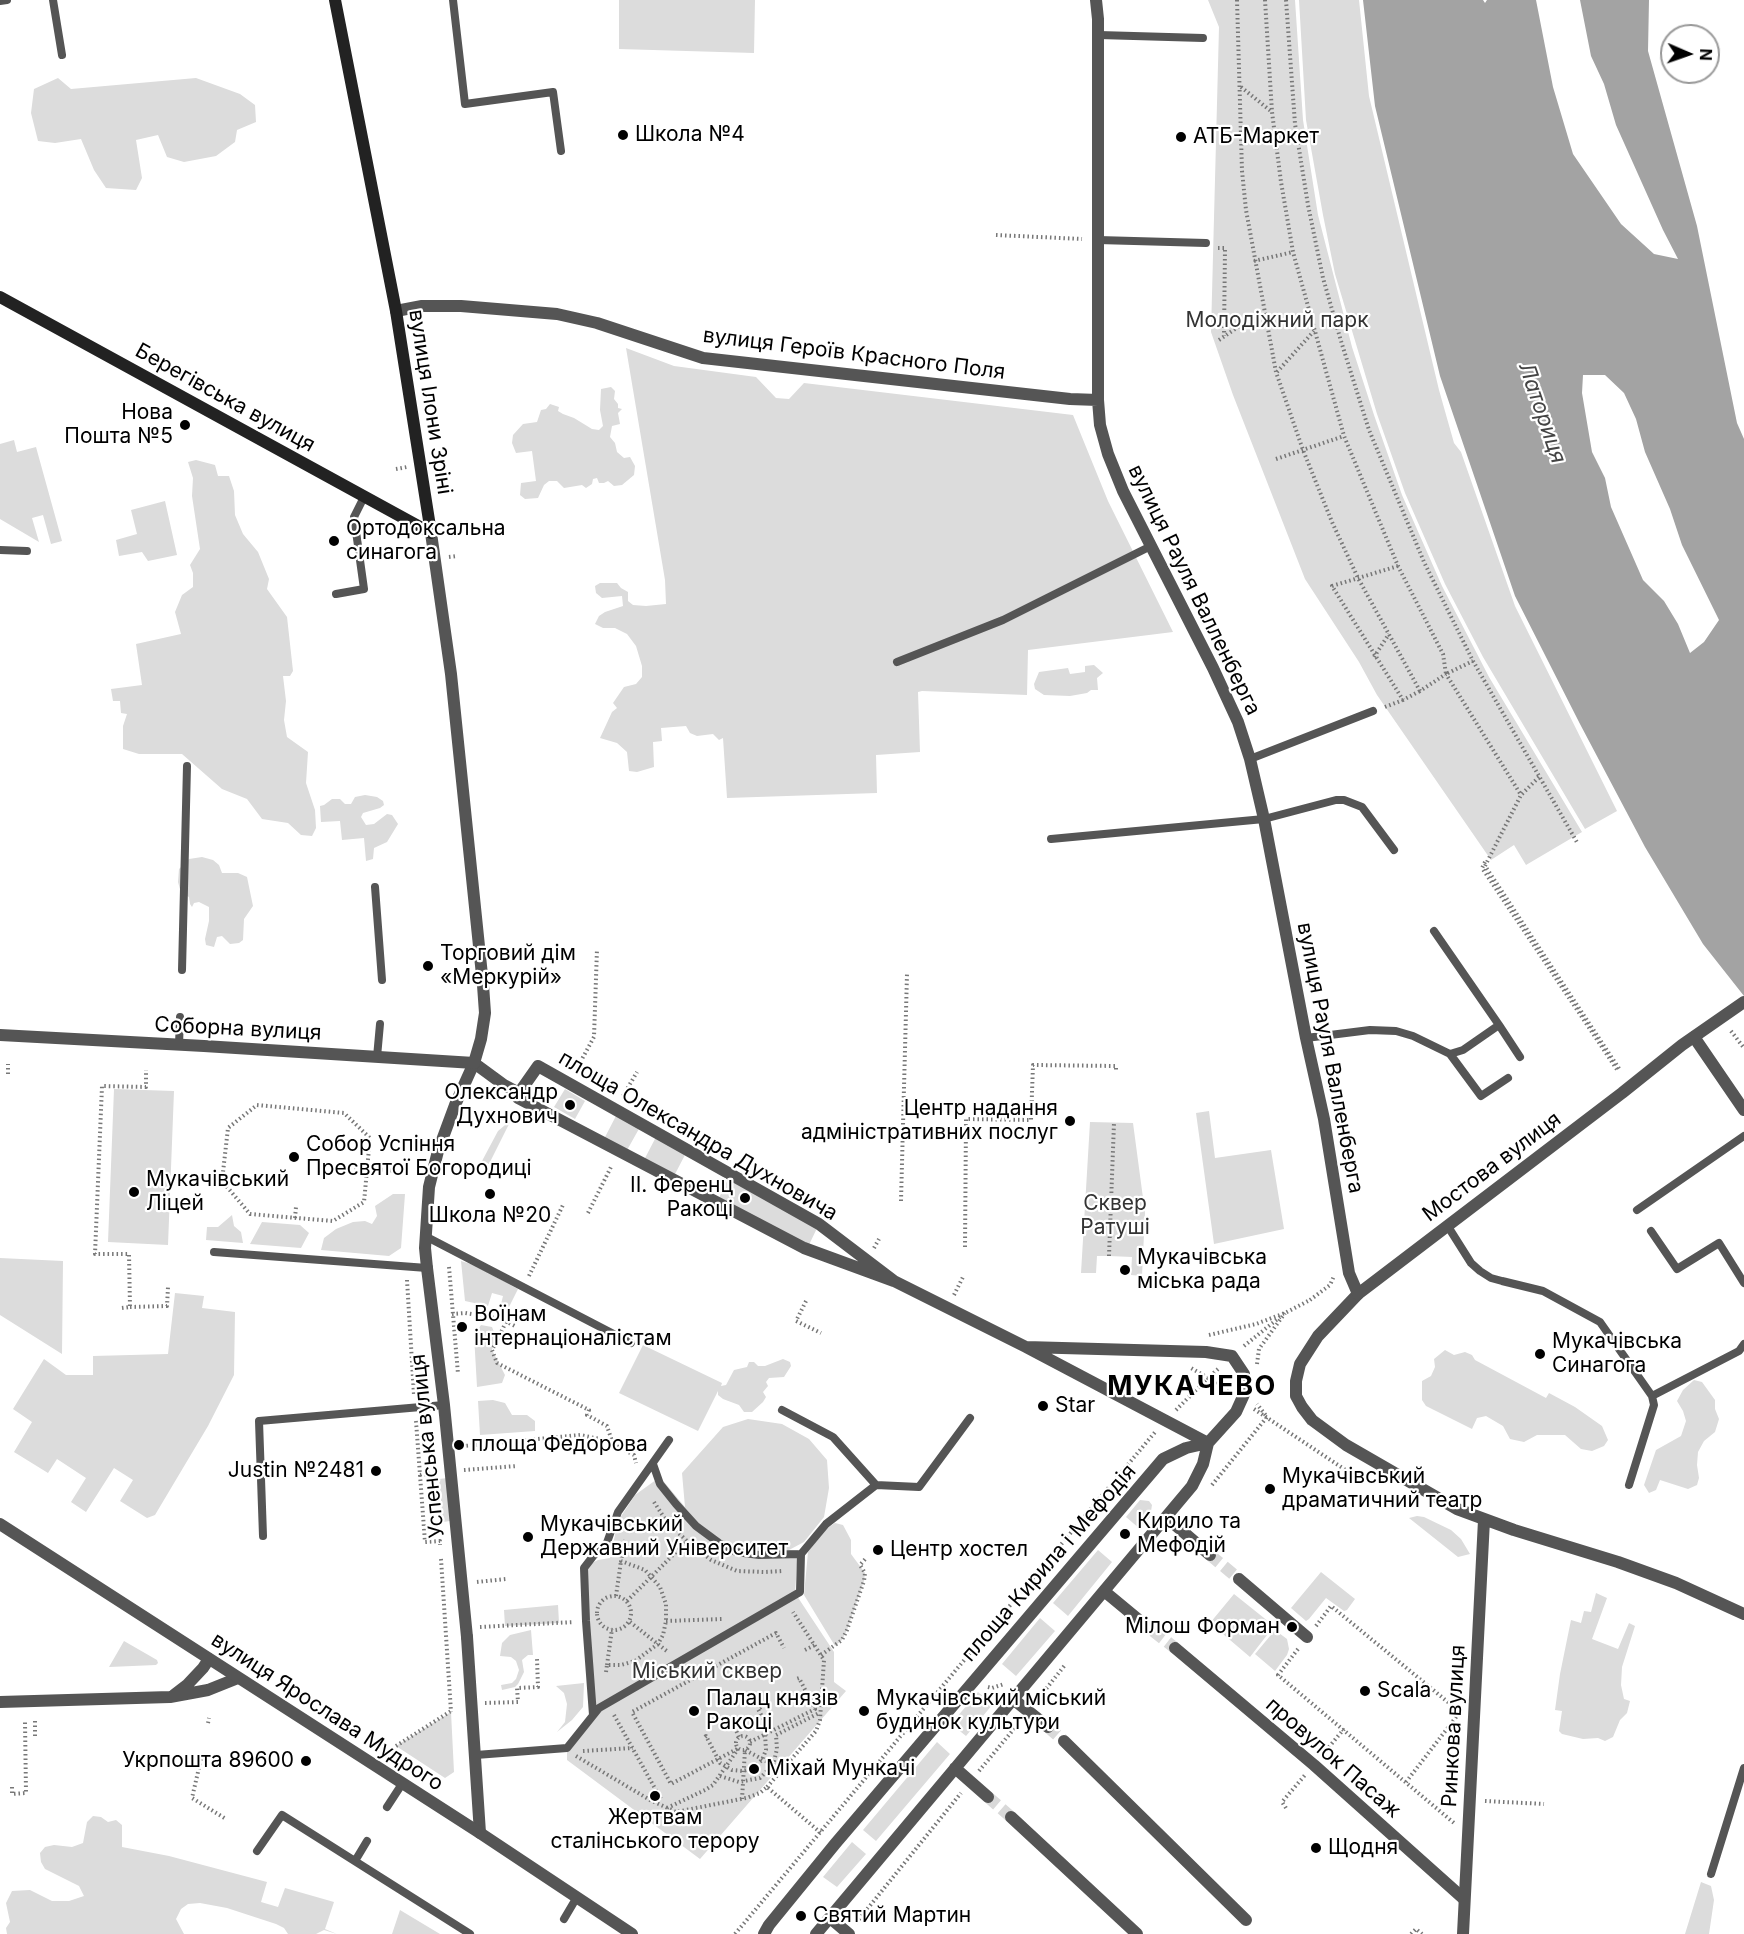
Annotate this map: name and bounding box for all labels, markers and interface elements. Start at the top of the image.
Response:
north arrow [1660,24,1720,84]
text: N [1696,48,1716,61]
place label: Школа №4 [635,122,745,148]
place label: АТБ-Маркет [1193,124,1319,150]
marker: Школа №4 [616,128,630,142]
marker: АТБ-Маркет [1174,130,1188,144]
street label: вулиця Ілони Зріні [403,308,457,496]
park label: Молодіжний парк [1185,308,1369,334]
street label: вулиця Героїв Красного Поля [701,323,1007,385]
street label: Берегівська вулиця [131,338,319,458]
water label: Латориця [1512,359,1572,467]
place label: Нова Пошта №5 [64,400,173,450]
marker: Нова Пошта №5 [178,418,192,432]
street label: вулиця Рауля Валленберга [1122,461,1266,719]
place label: Ортодоксальна синагога [346,516,506,566]
marker: Ортодоксальна синагога [327,534,341,548]
street label: вулиця Рауля Валленберга [1291,920,1369,1196]
place label: Торговий дім «Меркурій» [440,941,576,991]
marker: Торговий дім «Меркурій» [421,959,435,973]
street label: Соборна вулиця [154,1012,322,1046]
street label: площа Олександра Духновича [554,1046,842,1226]
place label: Олександр Духнович [444,1080,558,1130]
place label: Центр надання адміністративних послуг [801,1096,1058,1146]
marker: Олександр Духнович [563,1098,577,1112]
street label: Мостова вулиця [1418,1107,1566,1227]
marker: Центр надання адміністративних послуг [1063,1114,1077,1128]
place label: Собор Успіння Пресвятої Богородиці [306,1132,531,1182]
marker: Собор Успіння Пресвятої Богородиці [287,1150,301,1164]
place label: Мукачівський Ліцей [146,1167,289,1217]
place label: II. Ференц Ракоці [630,1173,733,1223]
marker: Мукачівський Ліцей [127,1185,141,1199]
marker: Школа №20 [483,1187,497,1201]
marker: II. Ференц Ракоці [738,1191,752,1205]
park label: Сквер Ратуші [1080,1191,1150,1241]
place label: Школа №20 [429,1203,551,1229]
place label: Мукачівська міська рада [1137,1245,1267,1295]
marker: Мукачівська міська рада [1118,1263,1132,1277]
place label: Воїнам інтернаціоналістам [474,1302,672,1352]
marker: Воїнам інтернаціоналістам [455,1320,469,1334]
place label: Мукачівська Синагога [1552,1329,1682,1379]
marker: Мукачівська Синагога [1533,1347,1547,1361]
street label: Успенська вулиця [406,1353,450,1539]
district label: МУКАЧЕВО [1107,1371,1277,1403]
place label: Star [1055,1393,1095,1419]
marker: Star [1036,1399,1050,1413]
place label: площа Федорова [471,1432,648,1458]
marker: площа Федорова [452,1438,466,1452]
place label: Justin №2481 [228,1458,364,1484]
street label: площа Кирила і Мефодія [956,1459,1142,1667]
marker: Justin №2481 [369,1464,383,1478]
place label: Мукачівський драматичний театр [1282,1464,1482,1514]
marker: Мукачівський драматичний театр [1263,1482,1277,1496]
place label: Кирило та Мефодій [1137,1509,1241,1559]
place label: Мукачівський Державний Університет [540,1512,788,1562]
marker: Кирило та Мефодій [1118,1527,1132,1541]
marker: Мукачівський Державний Університет [521,1530,535,1544]
place label: Центр хостел [890,1537,1028,1563]
marker: Центр хостел [871,1543,885,1557]
place label: Мілош Форман [1125,1614,1280,1640]
marker: Мілош Форман [1285,1620,1299,1634]
street label: вулиця Ярослава Мудрого [206,1627,448,1797]
street label: Ринкова вулиця [1437,1644,1471,1808]
park label: Міський сквер [632,1659,782,1685]
place label: Scala [1377,1678,1431,1704]
marker: Scala [1358,1684,1372,1698]
place label: Палац князів Ракоці [706,1686,838,1736]
place label: Мукачівський міський будинок культури [876,1686,1106,1736]
street label: провулок Пасаж [1260,1692,1406,1824]
marker: Палац князів Ракоці [687,1704,701,1718]
marker: Мукачівський міський будинок культури [857,1704,871,1718]
place label: Укрпошта 89600 [122,1748,294,1774]
marker: Укрпошта 89600 [299,1754,313,1768]
place label: Міхай Мункачі [766,1756,915,1782]
marker: Міхай Мункачі [747,1762,761,1776]
marker: Жертвам сталінського терору [648,1789,662,1803]
place label: Жертвам сталінського терору [550,1805,760,1855]
place label: Щодня [1328,1835,1398,1861]
marker: Щодня [1309,1841,1323,1855]
place label: Святий Мартин [813,1903,971,1929]
marker: Святий Мартин [794,1909,808,1923]

